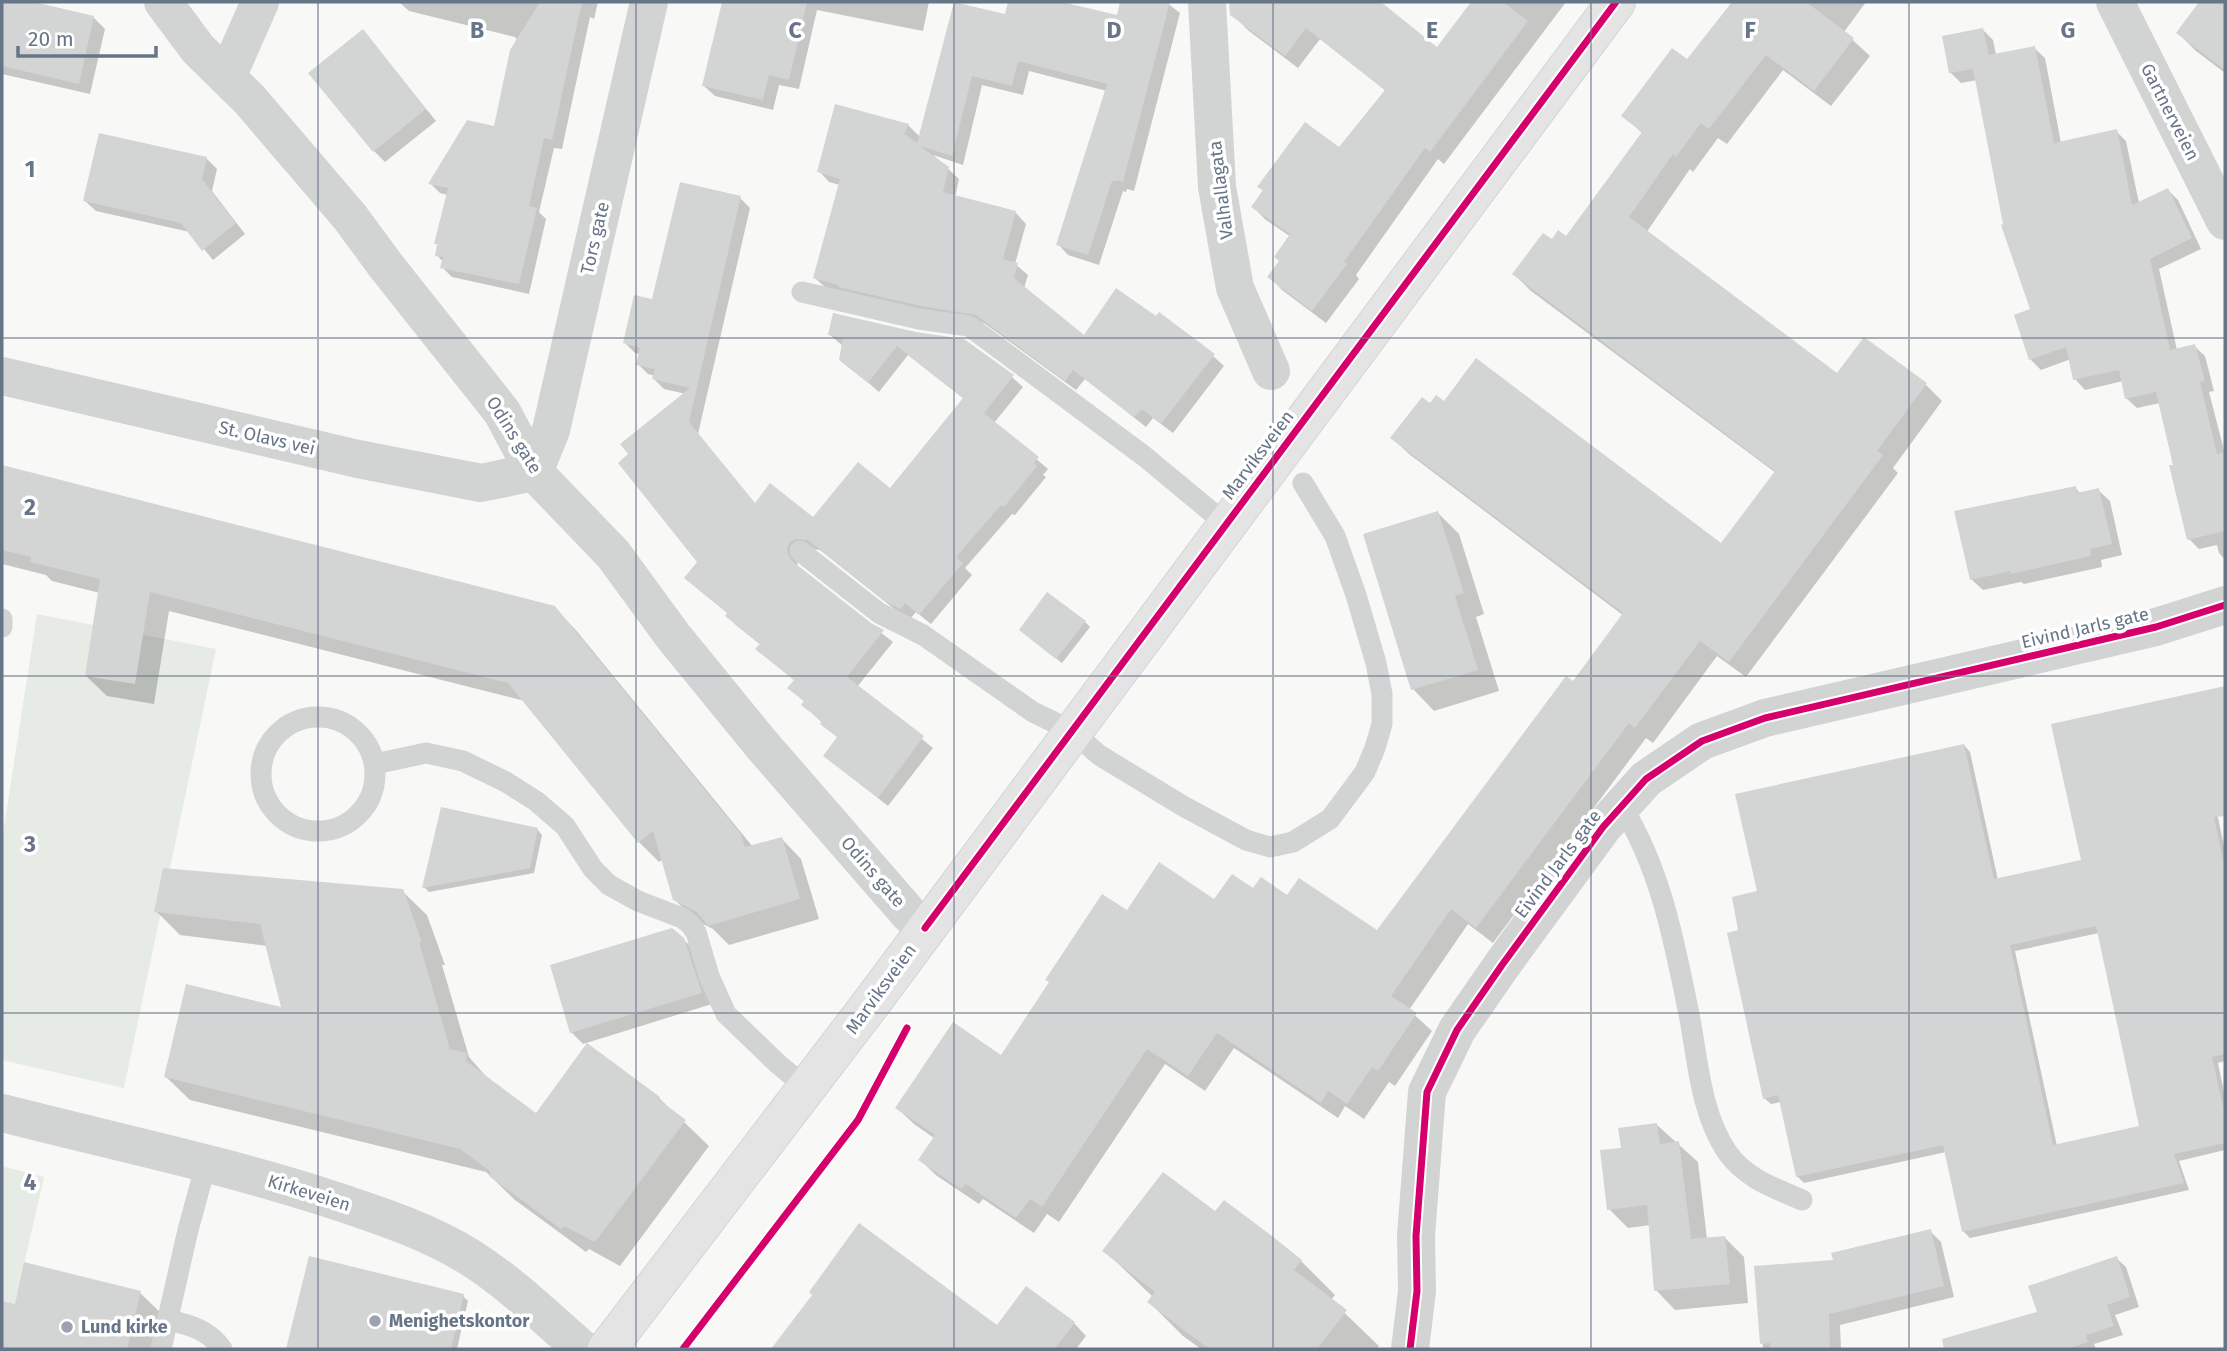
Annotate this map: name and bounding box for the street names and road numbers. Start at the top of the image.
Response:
street label: Gartnerveien [2136,60,2204,164]
street label: Valhallagata [1204,139,1238,241]
street label: Tors gate [576,200,614,276]
street label: Odins gate [482,392,546,478]
street label: Marviksveien [1217,406,1299,504]
street label: St. Olavs vei [217,416,317,460]
street label: Eivind Jarls gate [2019,603,2151,653]
street label: Eivind Jarls gate [1510,805,1606,923]
street label: Odins gate [836,832,910,912]
street label: Marviksveien [841,940,921,1038]
street label: Kirkeveien [265,1170,353,1216]

